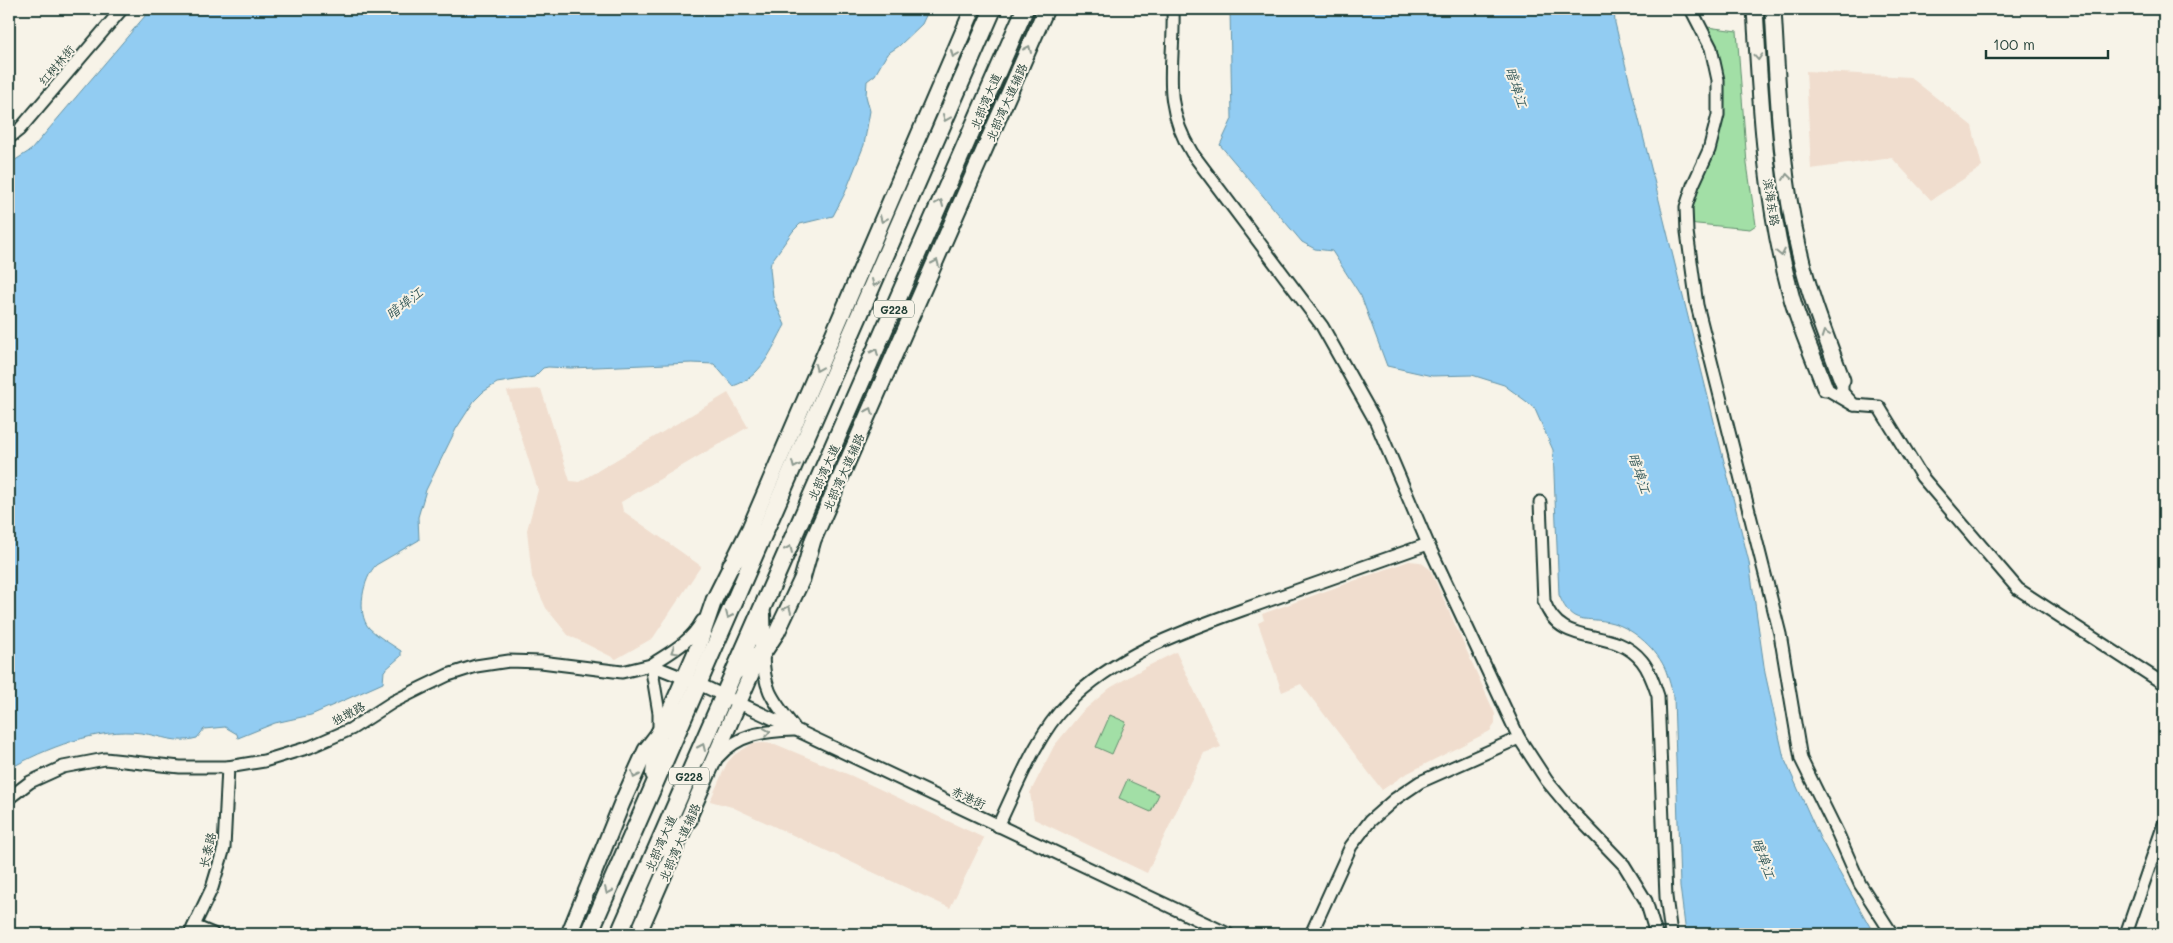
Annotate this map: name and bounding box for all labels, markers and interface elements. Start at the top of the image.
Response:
scale bar [1986,28,2108,60]
text: 100 m [1993,34,2035,54]
street label: 红树林街 [34,41,78,89]
one-way arrow [1022,45,1033,54]
one-way arrow [949,49,959,57]
one-way arrow [1753,54,1764,62]
street label: 北部湾大道辅路 [982,60,1030,144]
water label: 暗埠江 [1501,64,1533,111]
street label: 北部湾大道 [966,70,1004,132]
one-way arrow [942,113,953,122]
one-way arrow [1782,172,1792,181]
street label: 滨海东路 [1760,177,1784,227]
one-way arrow [934,199,945,208]
one-way arrow [878,214,889,223]
one-way arrow [1775,249,1785,258]
one-way arrow [929,259,940,268]
one-way arrow [870,278,881,287]
water label: 暗埠江 [382,282,427,323]
road number: G228 [874,300,914,318]
one-way arrow [1821,330,1831,339]
one-way arrow [869,348,880,357]
one-way arrow [814,363,825,372]
one-way arrow [863,407,874,416]
street label: 北部湾大道辅路 [819,430,867,514]
street label: 北部湾大道 [803,441,843,503]
water label: 暗埠江 [1624,450,1656,497]
one-way arrow [791,460,802,469]
one-way arrow [782,545,793,554]
one-way arrow [781,606,791,615]
one-way arrow [725,610,736,619]
one-way arrow [670,644,679,654]
street label: 独墩路 [328,697,368,729]
one-way arrow [764,727,772,738]
one-way arrow [695,743,706,752]
road number: G228 [669,768,709,784]
one-way arrow [630,770,641,779]
street label: 赤港街 [949,782,989,812]
street label: 北部湾大道辅路 [655,801,703,883]
street label: 北部湾大道 [641,813,679,873]
street label: 长泰路 [195,831,219,869]
water label: 暗埠江 [1748,835,1780,882]
one-way arrow [603,886,614,895]

